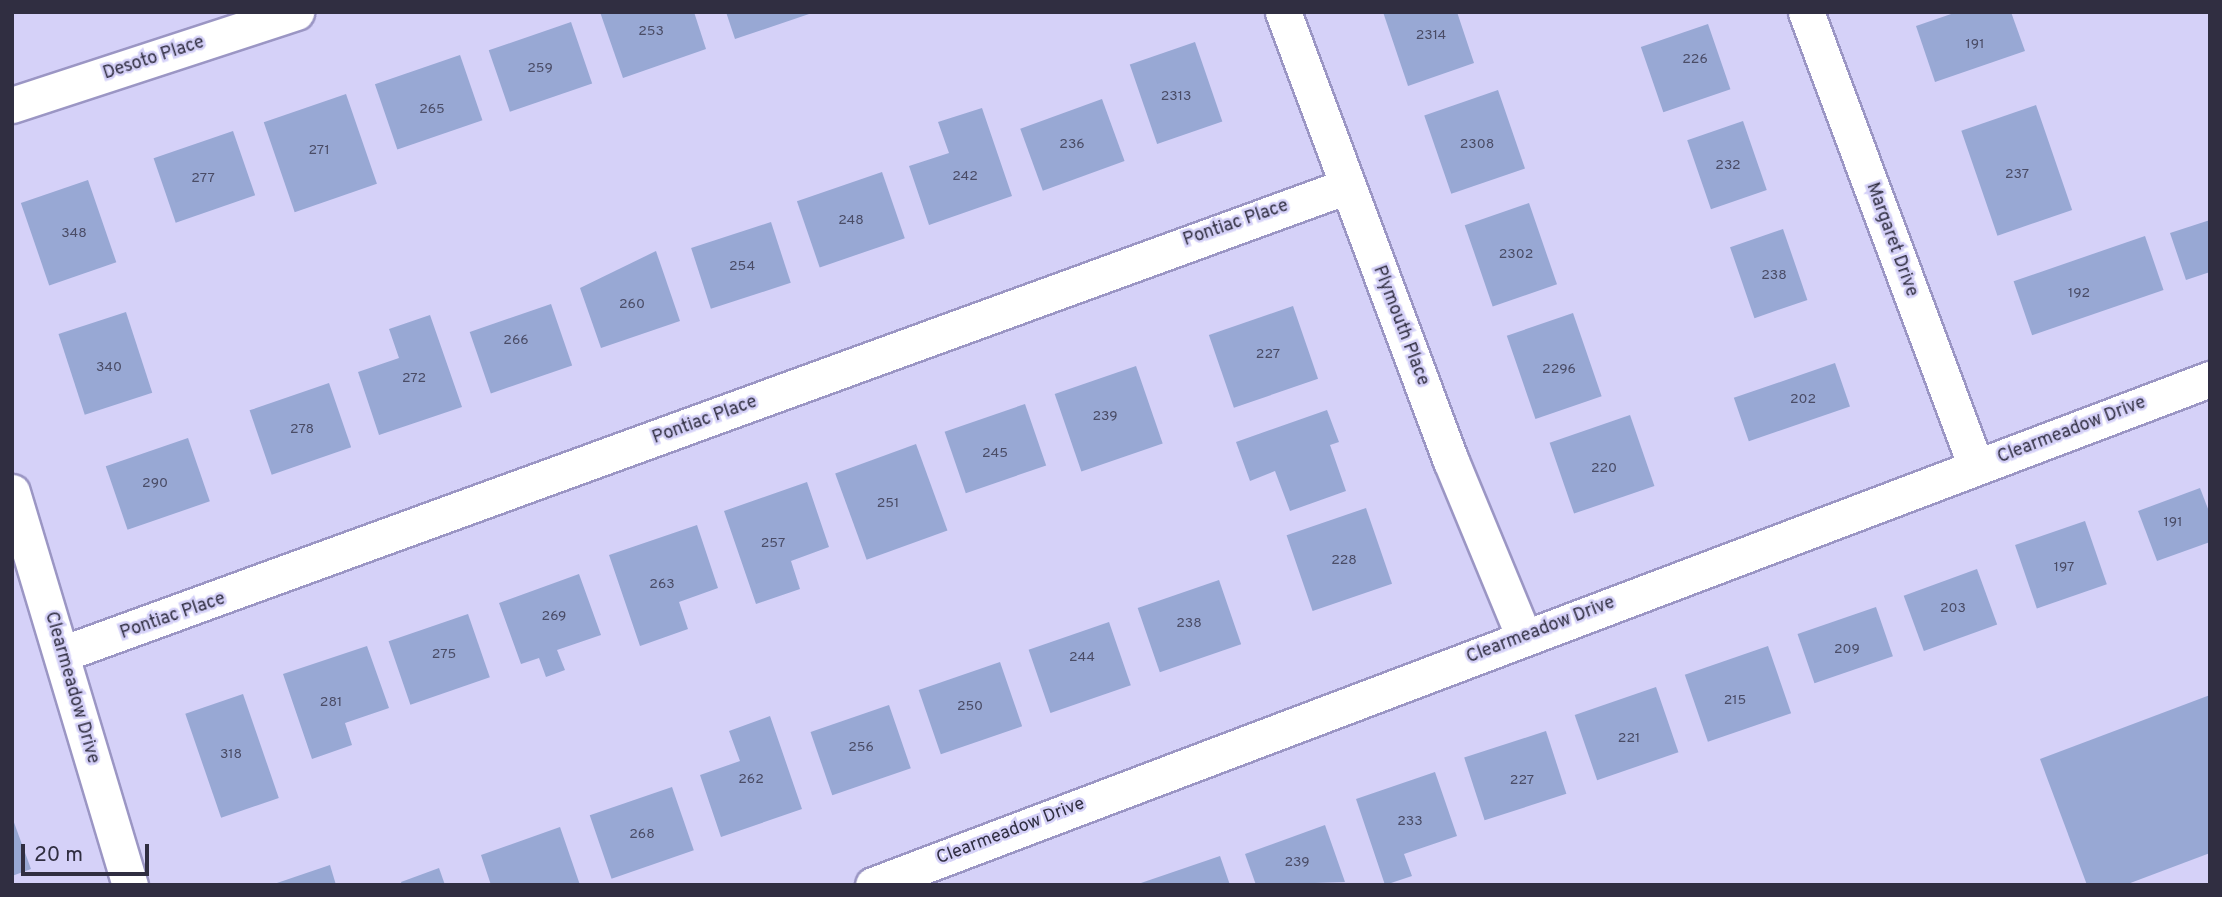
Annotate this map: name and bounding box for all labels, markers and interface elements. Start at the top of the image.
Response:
house number: 253 [638,24,664,40]
house number: 2314 [1416,28,1446,44]
street label: Desoto Place [101,32,207,86]
house number: 191 [1966,37,1984,53]
house number: 226 [1682,52,1708,68]
house number: 259 [527,61,553,77]
house number: 2313 [1161,89,1191,105]
house number: 265 [419,102,445,118]
house number: 236 [1059,137,1085,153]
house number: 2308 [1460,137,1494,153]
house number: 271 [308,143,330,159]
house number: 232 [1715,158,1741,174]
house number: 237 [2005,167,2029,183]
house number: 242 [952,169,978,185]
house number: 277 [191,171,215,187]
street label: Margaret Drive [1860,180,1922,300]
street label: Pontiac Place [1181,196,1291,252]
house number: 248 [838,213,864,229]
house number: 348 [61,226,87,242]
house number: 2302 [1499,247,1533,263]
house number: 254 [729,259,755,275]
street label: Plymouth Place [1367,263,1433,389]
house number: 238 [1761,268,1787,284]
house number: 192 [2068,286,2090,302]
house number: 260 [619,297,645,313]
house number: 266 [503,333,529,349]
house number: 227 [1256,347,1280,363]
house number: 340 [96,360,122,376]
house number: 2296 [1542,362,1576,378]
house number: 272 [402,371,426,387]
street label: Pontiac Place [650,392,760,450]
house number: 202 [1790,392,1816,408]
street label: Clearmeadow Drive [1995,393,2149,469]
house number: 239 [1092,409,1118,425]
house number: 278 [290,422,314,438]
house number: 245 [982,446,1008,462]
house number: 220 [1591,461,1617,477]
house number: 290 [142,476,168,492]
house number: 251 [877,496,899,512]
house number: 191 [2164,515,2182,531]
house number: 257 [761,536,785,552]
house number: 228 [1331,553,1357,569]
house number: 197 [2054,560,2074,576]
house number: 263 [649,577,675,593]
street label: Pontiac Place [118,589,228,645]
street label: Clearmeadow Drive [1464,593,1618,669]
house number: 203 [1940,601,1966,617]
street label: Clearmeadow Drive [39,609,103,767]
house number: 269 [542,609,566,625]
house number: 238 [1176,616,1202,632]
house number: 209 [1834,642,1860,658]
house number: 275 [432,647,456,663]
house number: 244 [1069,650,1095,666]
house number: 215 [1724,693,1746,709]
house number: 281 [320,695,342,711]
house number: 250 [957,699,983,715]
house number: 221 [1618,731,1640,747]
house number: 256 [848,740,874,756]
house number: 318 [220,747,242,763]
house number: 262 [738,772,764,788]
house number: 227 [1510,773,1534,789]
street label: Clearmeadow Drive [934,794,1088,870]
house number: 233 [1397,814,1423,830]
house number: 268 [629,827,655,843]
scale bar [24,830,152,874]
text: 20 m [34,842,83,869]
house number: 239 [1284,855,1310,871]

